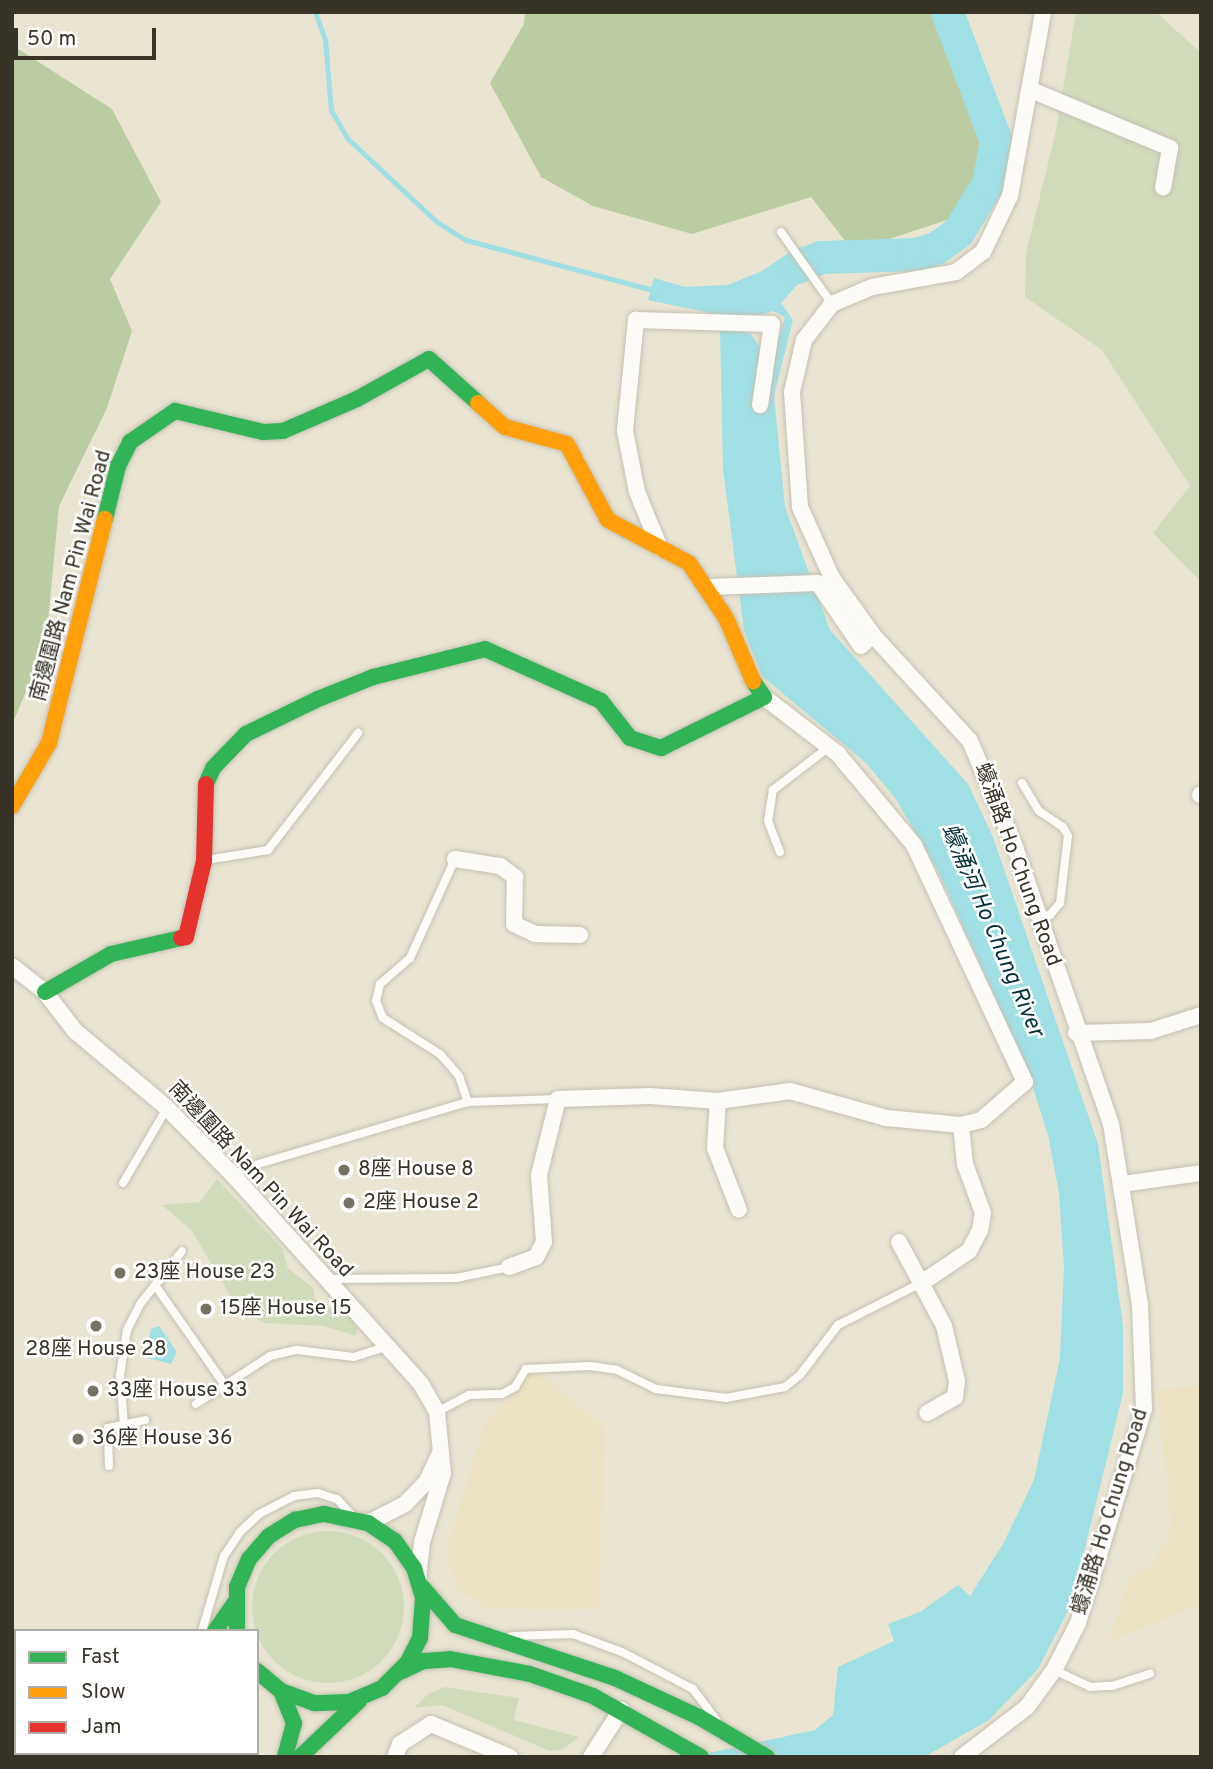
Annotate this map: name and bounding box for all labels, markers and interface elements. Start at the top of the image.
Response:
scale bar [18,14,159,58]
text: 50 m [27,26,76,53]
street label: 南邊圍路 Nam Pin Wai Road [26,447,118,705]
street label: 蠔涌路 Ho Chung Road [969,760,1065,970]
water label: 蠔涌河 Ho Chung River [934,820,1048,1042]
street label: 南邊圍路 Nam Pin Wai Road [162,1076,358,1284]
place label: 8座 House 8 [358,1157,474,1183]
marker: 8座 House 8 [336,1162,352,1178]
place label: 2座 House 2 [363,1190,479,1216]
marker: 2座 House 2 [341,1195,357,1211]
place label: 23座 House 23 [134,1260,275,1286]
marker: 23座 House 23 [112,1265,128,1281]
place label: 15座 House 15 [220,1296,352,1322]
marker: 15座 House 15 [198,1301,214,1317]
marker: 28座 House 28 [88,1318,104,1334]
place label: 28座 House 28 [25,1337,167,1363]
place label: 33座 House 33 [107,1378,248,1404]
marker: 33座 House 33 [85,1383,101,1399]
street label: 蠔涌路 Ho Chung Road [1068,1406,1154,1618]
place label: 36座 House 36 [92,1426,232,1452]
marker: 36座 House 36 [70,1431,86,1447]
legend [14,1629,259,1755]
text: Fast [81,1644,120,1671]
text: Slow [81,1679,126,1706]
text: Jam [81,1714,122,1741]

